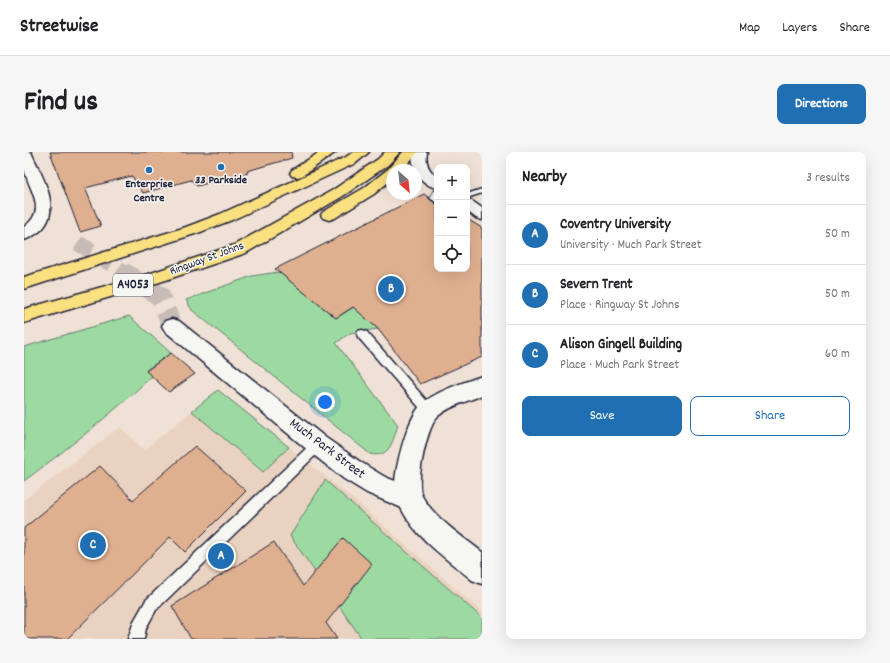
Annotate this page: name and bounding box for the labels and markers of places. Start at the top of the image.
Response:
marker: 33 Parkside [216,162,226,172]
marker: Enterprise Centre [144,165,154,175]
place label: 33 Parkside [195,172,248,189]
place label: Enterprise Centre [125,176,174,207]
pin: B [378,274,404,304]
pin: C [80,530,106,560]
pin: A [208,541,234,571]

